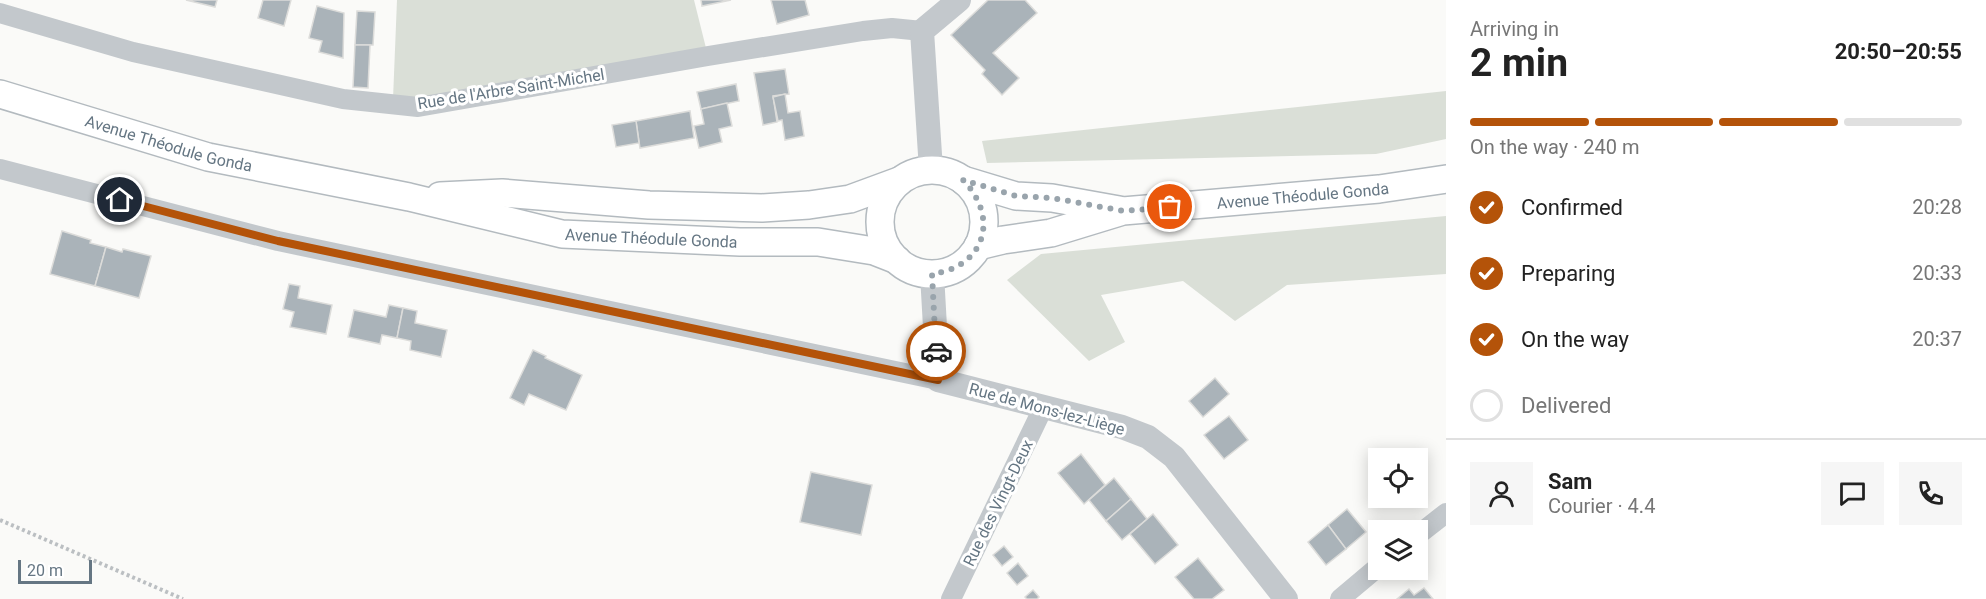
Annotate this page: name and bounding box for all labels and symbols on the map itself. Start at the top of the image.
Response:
street label: Rue de l'Arbre Saint-Michel [416,65,606,113]
street label: Avenue Théodule Gonda [83,111,254,175]
pin [94,174,145,225]
street label: Avenue Théodule Gonda [1216,178,1390,212]
pin [1144,181,1195,232]
street label: Avenue Théodule Gonda [564,225,738,251]
courier [906,321,966,381]
street label: Rue de Mons-lez-Liège [967,379,1127,439]
street label: Rue des Vingt-Deux [959,437,1037,569]
scale bar [18,557,92,584]

